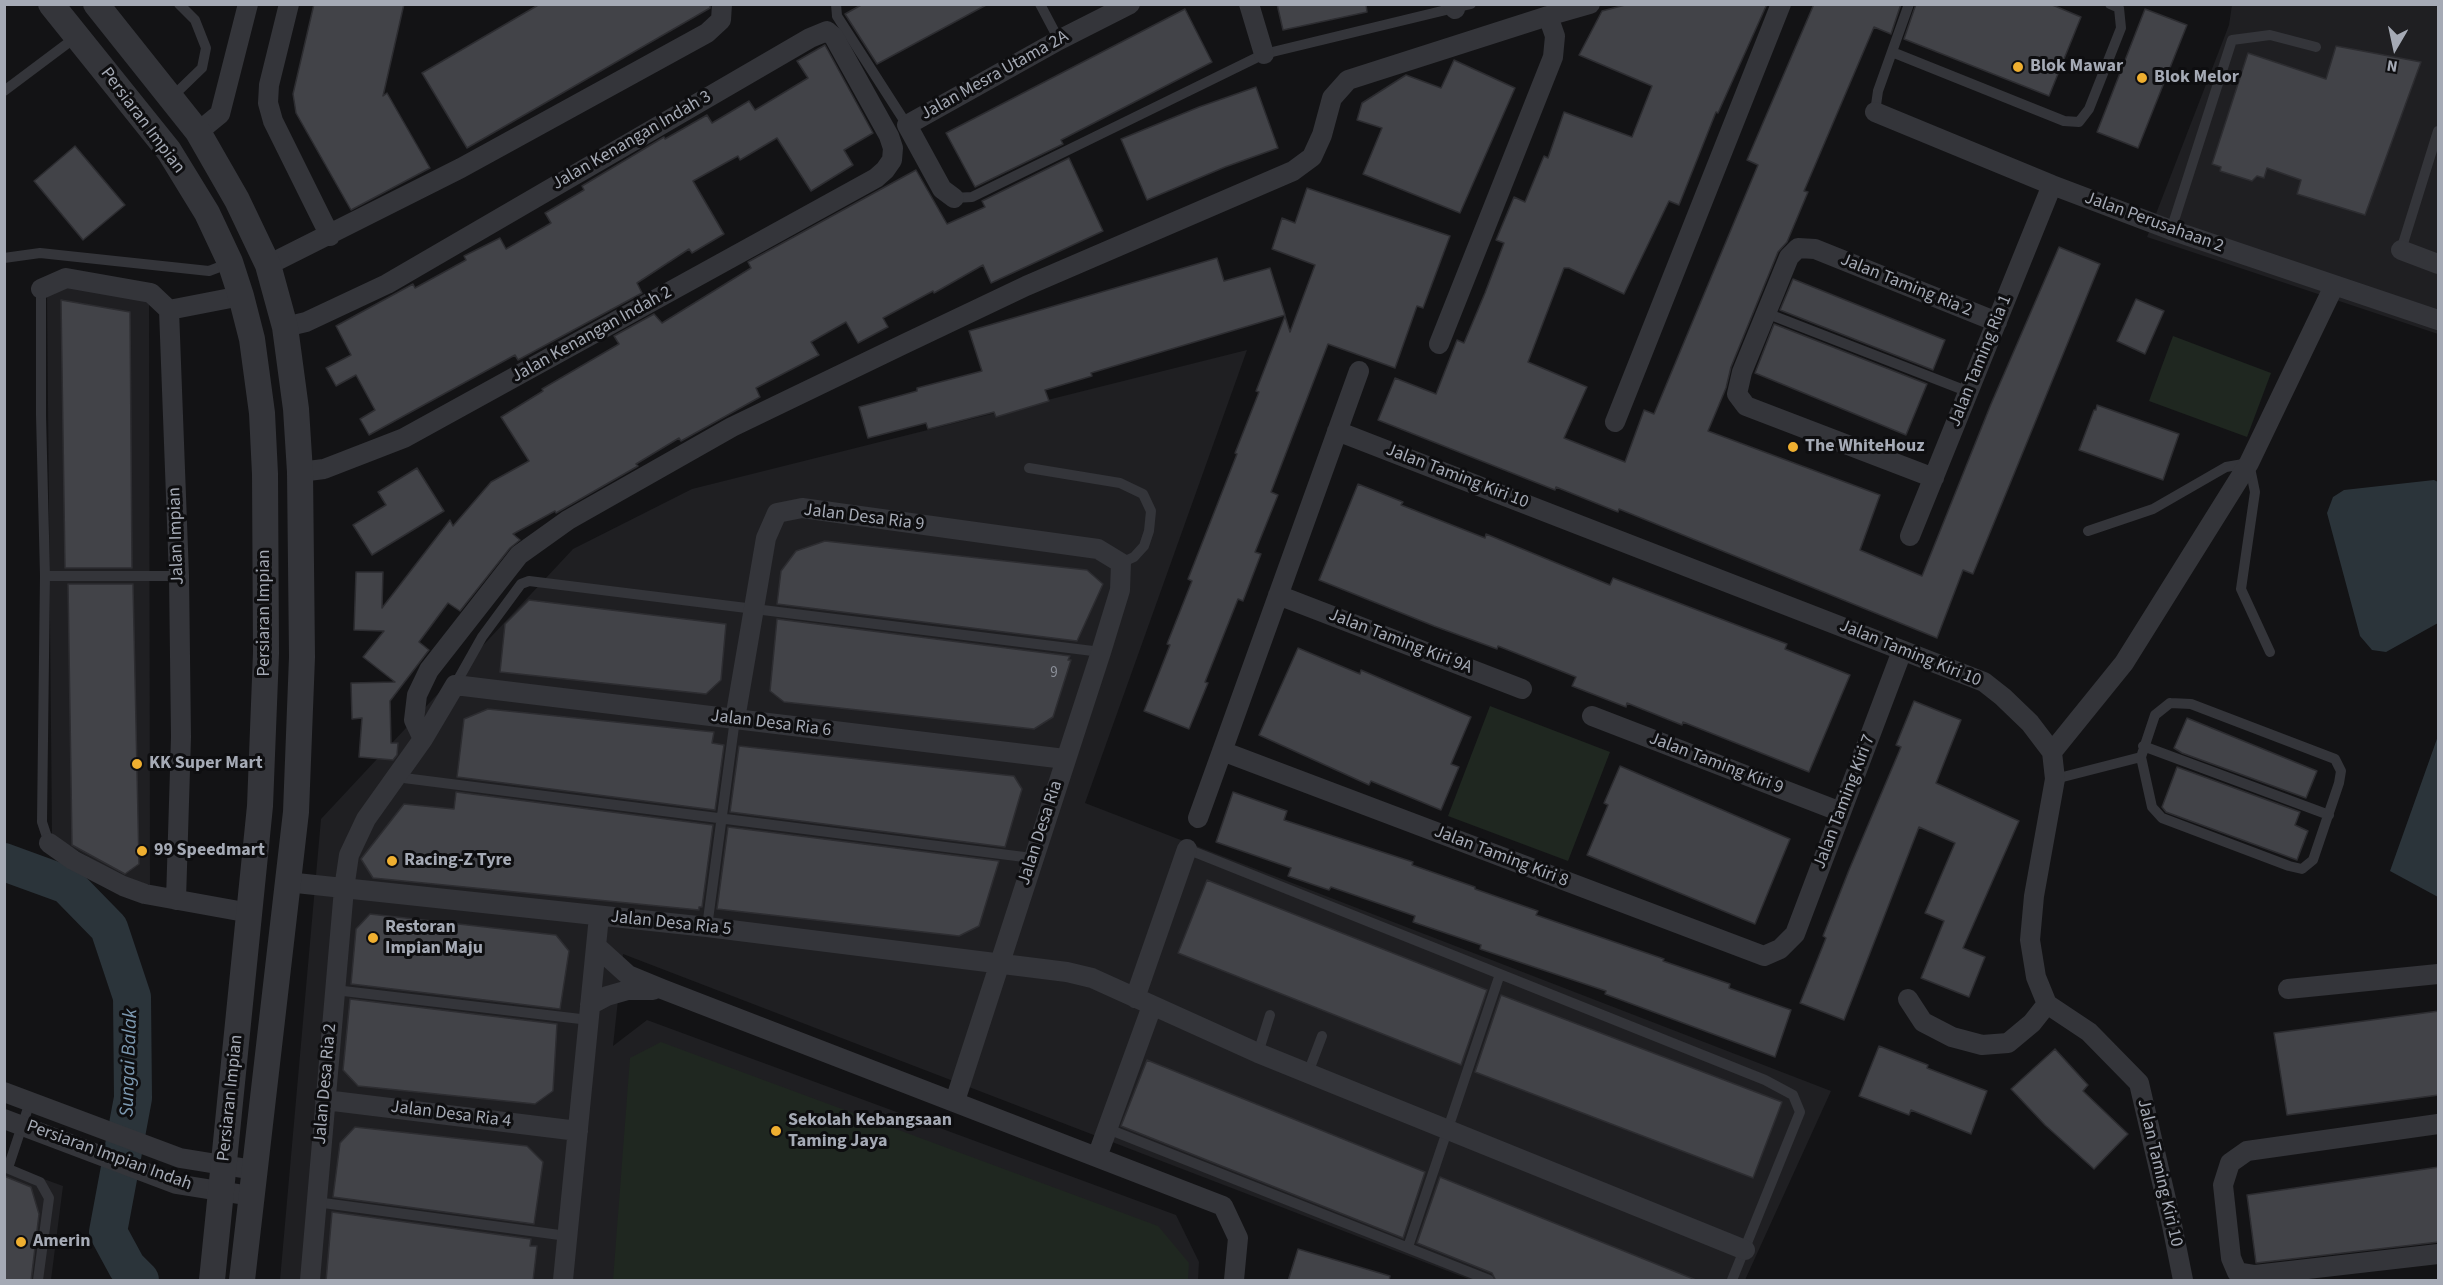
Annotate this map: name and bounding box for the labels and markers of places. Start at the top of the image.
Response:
place label: Blok Mawar [2030,56,2123,78]
marker: Blok Mawar [2011,60,2025,74]
place label: Blok Melor [2154,67,2239,89]
marker: Blok Melor [2135,71,2149,85]
place label: The WhiteHouz [1805,436,1925,458]
marker: The WhiteHouz [1786,440,1800,454]
place label: KK Super Mart [149,753,263,775]
marker: KK Super Mart [130,757,144,771]
place label: 99 Speedmart [154,840,265,862]
marker: 99 Speedmart [135,844,149,858]
place label: Racing-Z Tyre [404,850,512,872]
marker: Racing-Z Tyre [385,854,399,868]
place label: Restoran Impian Maju [385,917,483,960]
marker: Restoran Impian Maju [366,931,380,945]
place label: Sekolah Kebangsaan Taming Jaya [788,1110,952,1152]
marker: Sekolah Kebangsaan Taming Jaya [769,1124,783,1138]
place label: Amerin [33,1231,90,1253]
marker: Amerin [14,1235,28,1249]

